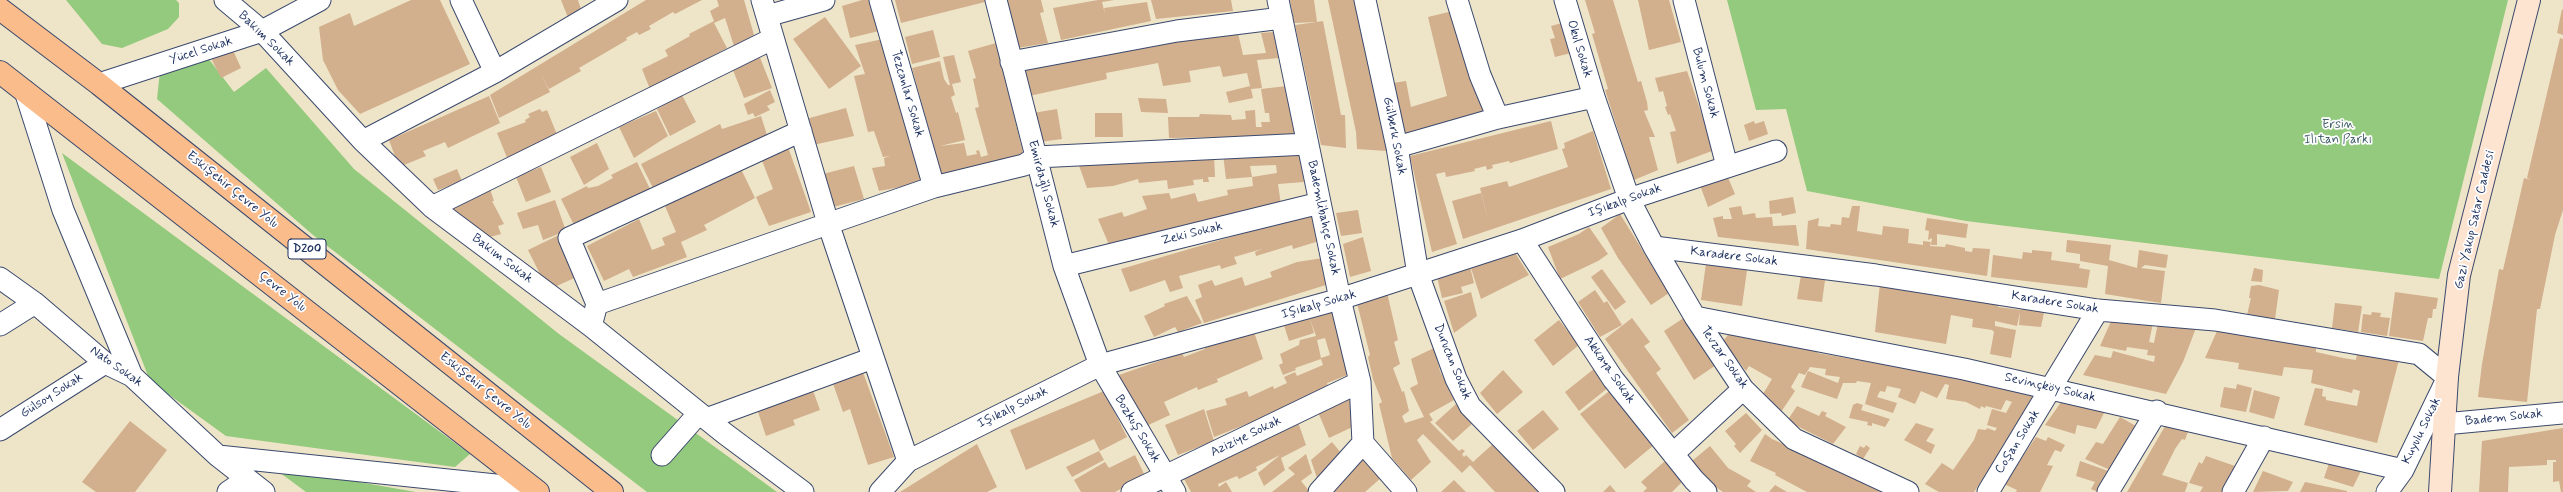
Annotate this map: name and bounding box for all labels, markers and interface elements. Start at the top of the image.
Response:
street label: Bakım Sokak [234,8,298,70]
street label: Okul Sokak [1563,18,1595,80]
street label: Yücel Sokak [167,33,235,69]
street label: Bulum Sokak [1688,46,1722,120]
street label: Tezcanlar Sokak [887,49,927,139]
street label: Gülberk Sokak [1379,96,1409,176]
park label: Ersin Ilıtan Parkı [2304,117,2372,148]
street label: Emirdağlı Sokak [1024,139,1062,229]
street label: Eskişehir Çevre Yolu [183,148,281,232]
street label: Gazi Yakup Satar Caddesi [2451,149,2499,291]
street label: Bademlibahçe Sokak [1303,159,1343,277]
street label: Işıkalp Sokak [1586,181,1664,221]
street label: Zeki Sokak [1160,219,1224,249]
street label: Bakım Sokak [468,231,536,287]
road number: D200 [288,239,326,259]
street label: Karadere Sokak [1689,244,1779,270]
street label: Çevre Yolu [255,268,309,316]
street label: Işıkalp Sokak [1280,287,1358,323]
street label: Karadere Sokak [2010,288,2100,318]
street label: Durucan Sokak [1430,322,1474,402]
street label: Tevzar Sokak [1697,324,1751,392]
street label: Akkaya Sokak [1580,333,1638,407]
street label: Nato Sokak [87,343,145,391]
street label: Eskişehir Çevre Yolu [436,349,534,433]
street label: Gülsoy Sokak [18,370,86,422]
street label: Sevinçköy Sokak [2003,370,2097,406]
street label: Işıkalp Sokak [975,384,1051,432]
street label: Bozkuş Sokak [1111,392,1163,466]
street label: Kuyulu Sokak [2399,395,2445,467]
street label: Badem Sokak [2464,406,2544,430]
street label: Coşan Sokak [1992,407,2044,477]
street label: Aziziye Sokak [1208,413,1284,461]

